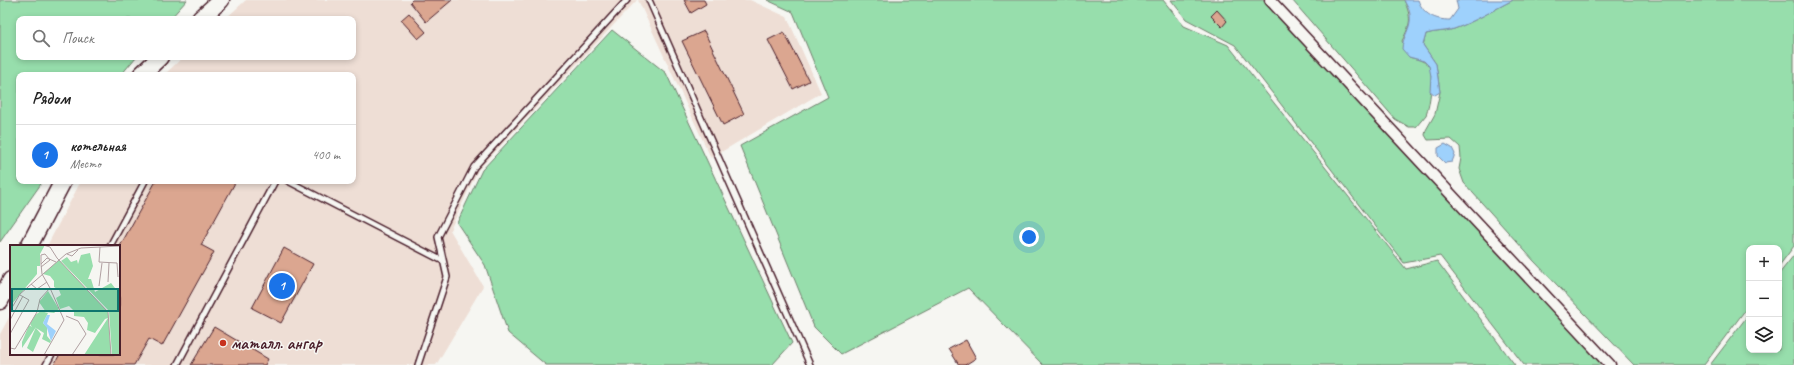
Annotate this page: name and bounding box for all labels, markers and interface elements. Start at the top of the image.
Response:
search box [16,16,356,60]
icon: search [30,27,52,49]
text: Поиск [62,29,94,48]
text: Рядом [32,88,70,109]
text: котельная [70,137,126,156]
text: 1 [42,147,48,163]
text: 400 m [312,147,340,163]
text: Место [70,156,101,172]
your location [1019,227,1039,247]
inset map [10,245,120,355]
map controls [1746,245,1782,353]
button: + [1746,245,1782,281]
pin: 1 [269,271,295,301]
button: − [1746,281,1782,317]
button: layers [1746,317,1782,353]
place label: маталл. ангар [231,333,324,354]
marker: маталл. ангар [218,338,228,348]

